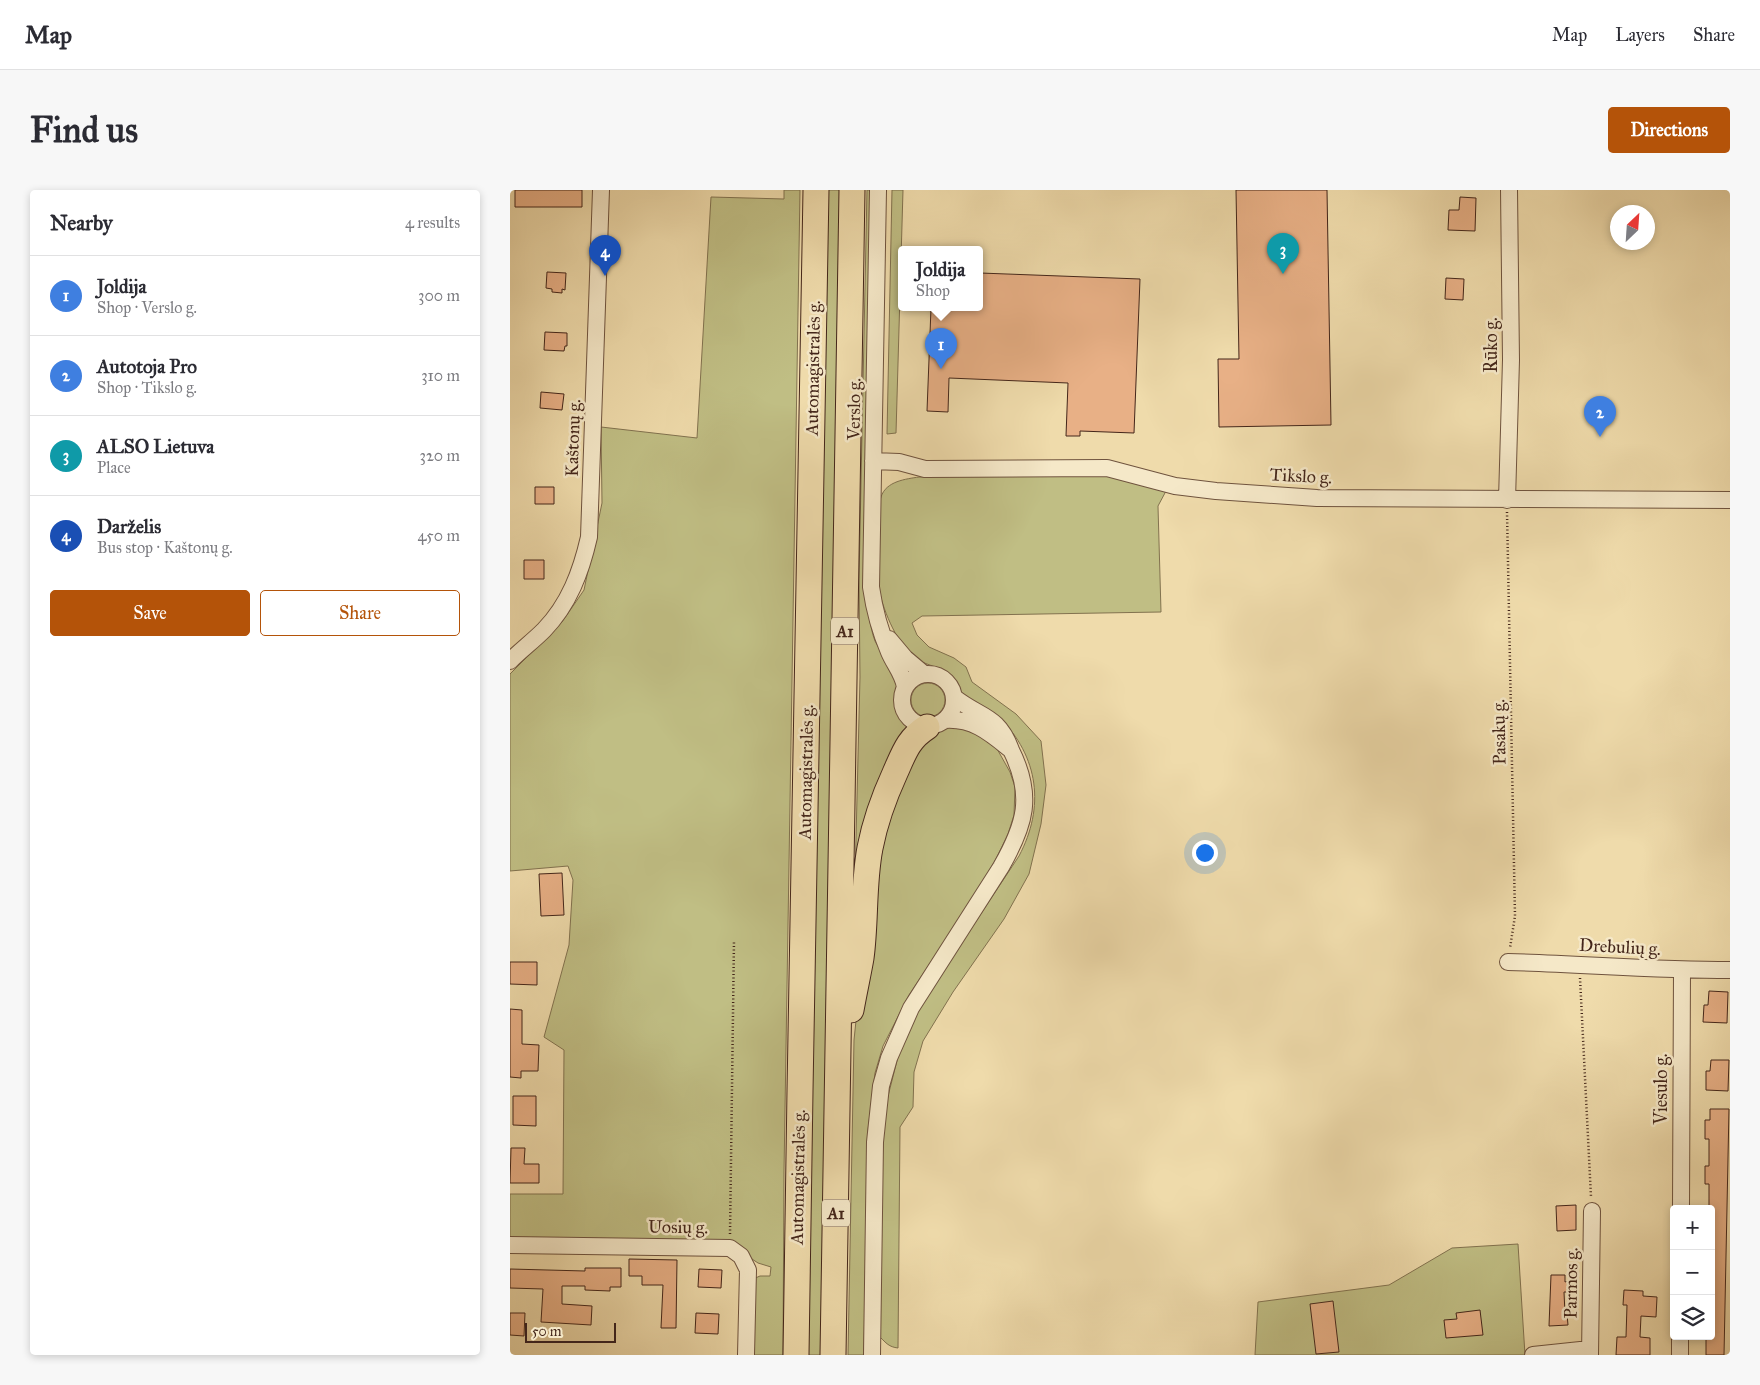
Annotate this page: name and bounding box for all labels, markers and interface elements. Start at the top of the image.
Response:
text: Map [25,20,72,50]
text: Map [1552,24,1587,46]
text: Layers [1615,24,1665,46]
text: Share [1693,24,1735,46]
button: Directions [1608,107,1730,153]
text: Find us [30,109,138,152]
north arrow [1610,205,1655,250]
text: Nearby [50,210,113,236]
text: 4 results [405,213,460,232]
pin: 3 [1267,233,1299,274]
pin: 4 [589,235,621,276]
popup [898,246,983,311]
text: Joldija [916,258,965,281]
text: Joldija [97,275,146,298]
text: Shop [916,281,950,300]
text: 1 [63,286,69,305]
text: 300 m [418,286,460,305]
text: Shop · Verslo g. [97,298,197,317]
street label: Automagistralės g. [801,300,826,437]
street label: Rūko g. [1480,317,1503,373]
pin: 1 [925,328,957,369]
text: Autotoja Pro [97,355,197,378]
text: 2 [62,366,70,385]
text: 310 m [421,366,460,385]
text: Shop · Tikslo g. [97,378,197,397]
street label: Verslo g. [842,378,867,441]
pin: 2 [1584,396,1616,437]
street label: Kaštonų g. [561,399,586,477]
text: ALSO Lietuva [97,435,214,458]
text: 3 [63,446,69,465]
text: 320 m [420,446,460,465]
text: Place [97,458,131,477]
street label: Tikslo g. [1269,463,1333,490]
text: Darželis [97,515,161,538]
text: 4 [62,526,70,545]
text: 450 m [417,526,460,545]
text: Bus stop · Kaštonų g. [97,538,233,557]
button: Save [50,590,250,636]
button: Share [260,590,460,636]
road number: A1 [831,618,859,644]
street label: Pasakų g. [1487,699,1512,765]
street label: Automagistralės g. [794,704,819,841]
your location [1192,840,1218,866]
street label: Drebulių g. [1578,934,1661,961]
street label: Viesulo g. [1650,1053,1673,1126]
street label: Automagistralės g. [786,1109,811,1246]
road number: A1 [822,1200,850,1226]
map controls [1670,1205,1715,1340]
button: + [1670,1205,1715,1250]
street label: Uosių g. [648,1215,708,1240]
street label: Parmos g. [1559,1247,1584,1319]
button: − [1670,1250,1715,1295]
button: layers [1670,1295,1715,1340]
scale bar [525,1320,616,1343]
text: 50 m [532,1323,561,1340]

